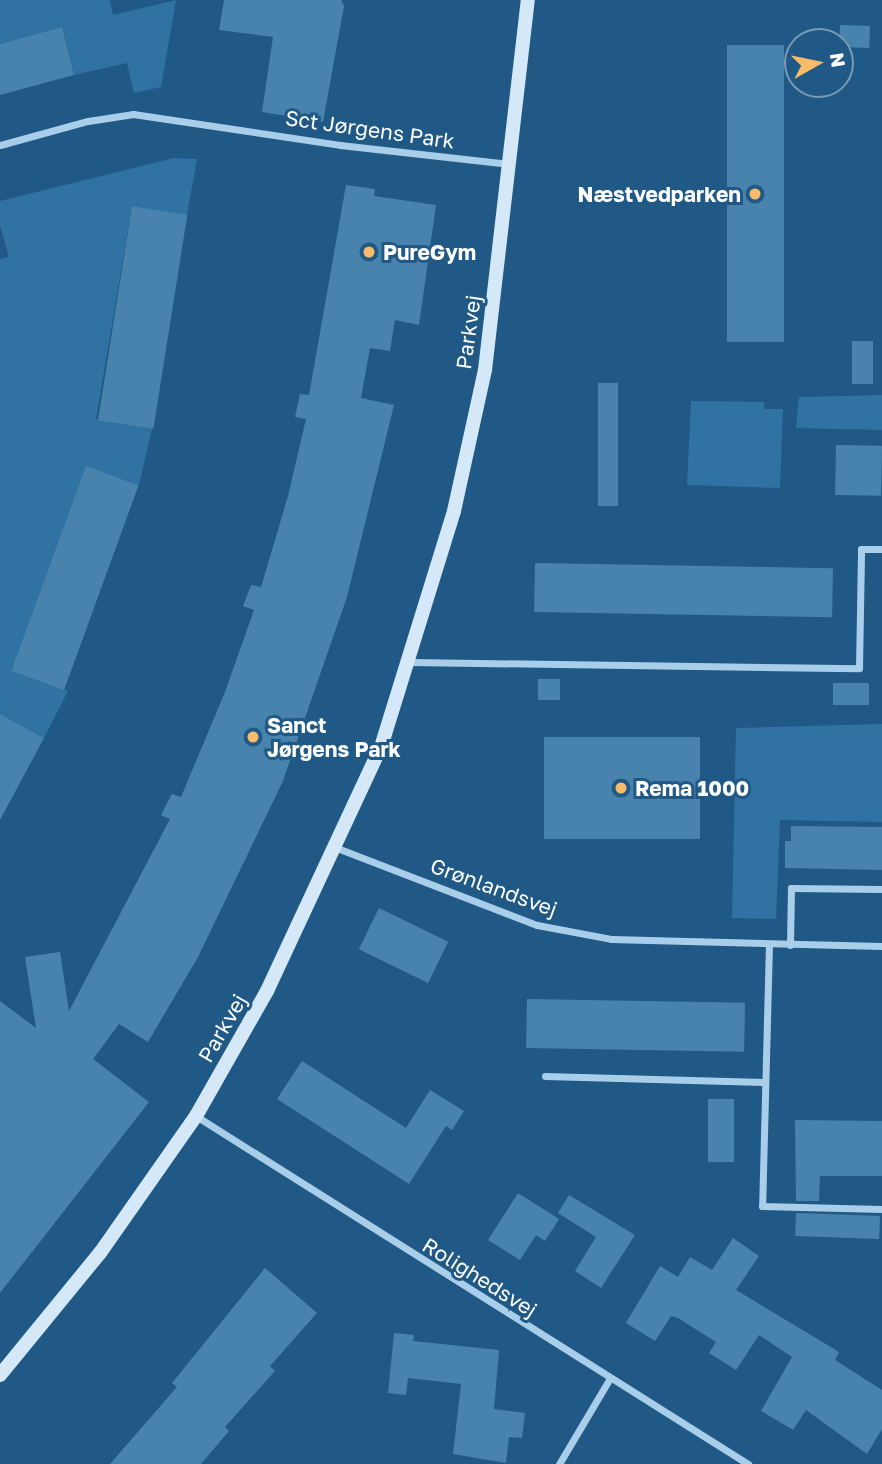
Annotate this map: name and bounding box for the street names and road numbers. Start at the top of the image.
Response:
street label: Sct Jørgens Park [284,105,456,153]
street label: Parkvej [450,293,486,371]
street label: Grønlandsvej [427,852,561,922]
street label: Parkvej [192,989,252,1067]
street label: Rolighedsvej [418,1232,542,1322]

